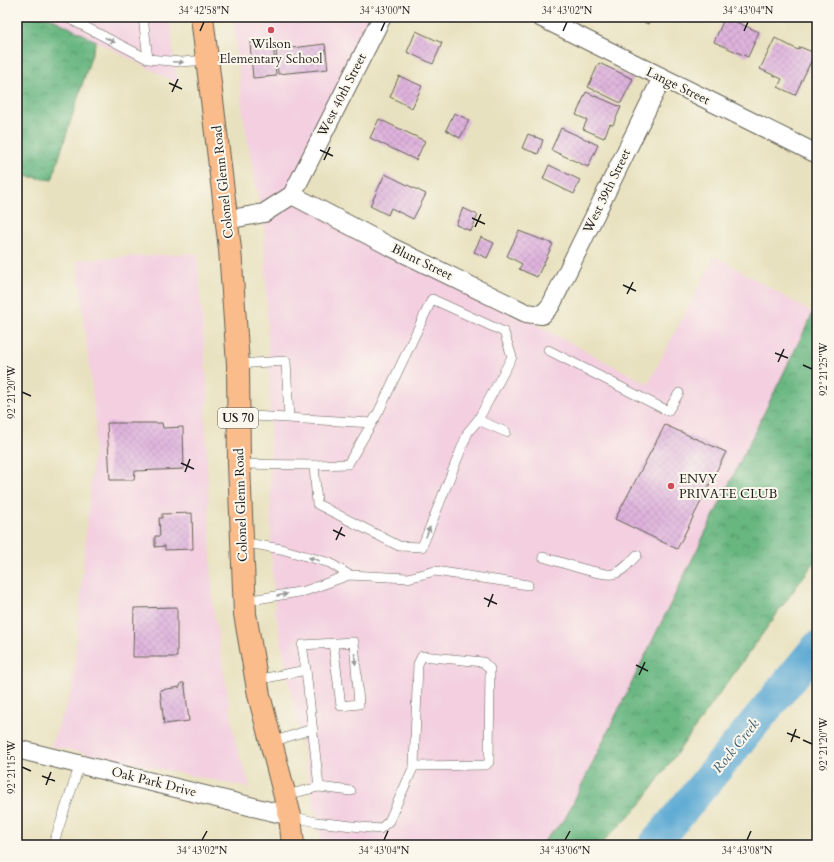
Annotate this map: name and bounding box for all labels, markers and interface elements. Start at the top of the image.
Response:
text: 34°42'58"N [179,4,230,18]
text: 34°43'00"N [360,4,411,18]
text: 34°43'02"N [542,4,593,18]
text: 34°43'04"N [723,4,774,18]
marker: Wilson Elementary School [266,25,276,35]
place label: Wilson Elementary School [219,35,323,68]
one-way arrow [104,36,116,43]
street label: West 40th Street [313,50,371,141]
one-way arrow [172,58,184,65]
street label: Lange Street [643,63,713,109]
street label: Colonel Glenn Road [208,124,238,239]
street label: West 39th Street [578,146,635,237]
street label: Blunt Street [389,240,455,284]
text: 92°21'25"W [817,341,831,396]
text: 92°21'20"W [5,364,19,419]
road number: US 70 [218,408,258,428]
street label: Colonel Glenn Road [230,448,252,562]
place label: ENVY PRIVATE CLUB [679,470,777,503]
marker: ENVY PRIVATE CLUB [666,481,676,491]
one-way arrow [425,526,431,538]
one-way arrow [308,556,320,562]
one-way arrow [276,592,288,598]
one-way arrow [352,653,359,665]
water label: Rock Creek [708,715,764,777]
text: 92°21'20"W [817,716,831,771]
text: 92°21'15"W [5,739,19,794]
street label: Oak Park Drive [109,763,199,801]
text: 34°43'02"N [177,844,228,858]
text: 34°43'04"N [359,844,410,858]
text: 34°43'06"N [540,844,591,858]
text: 34°43'08"N [722,844,773,858]

